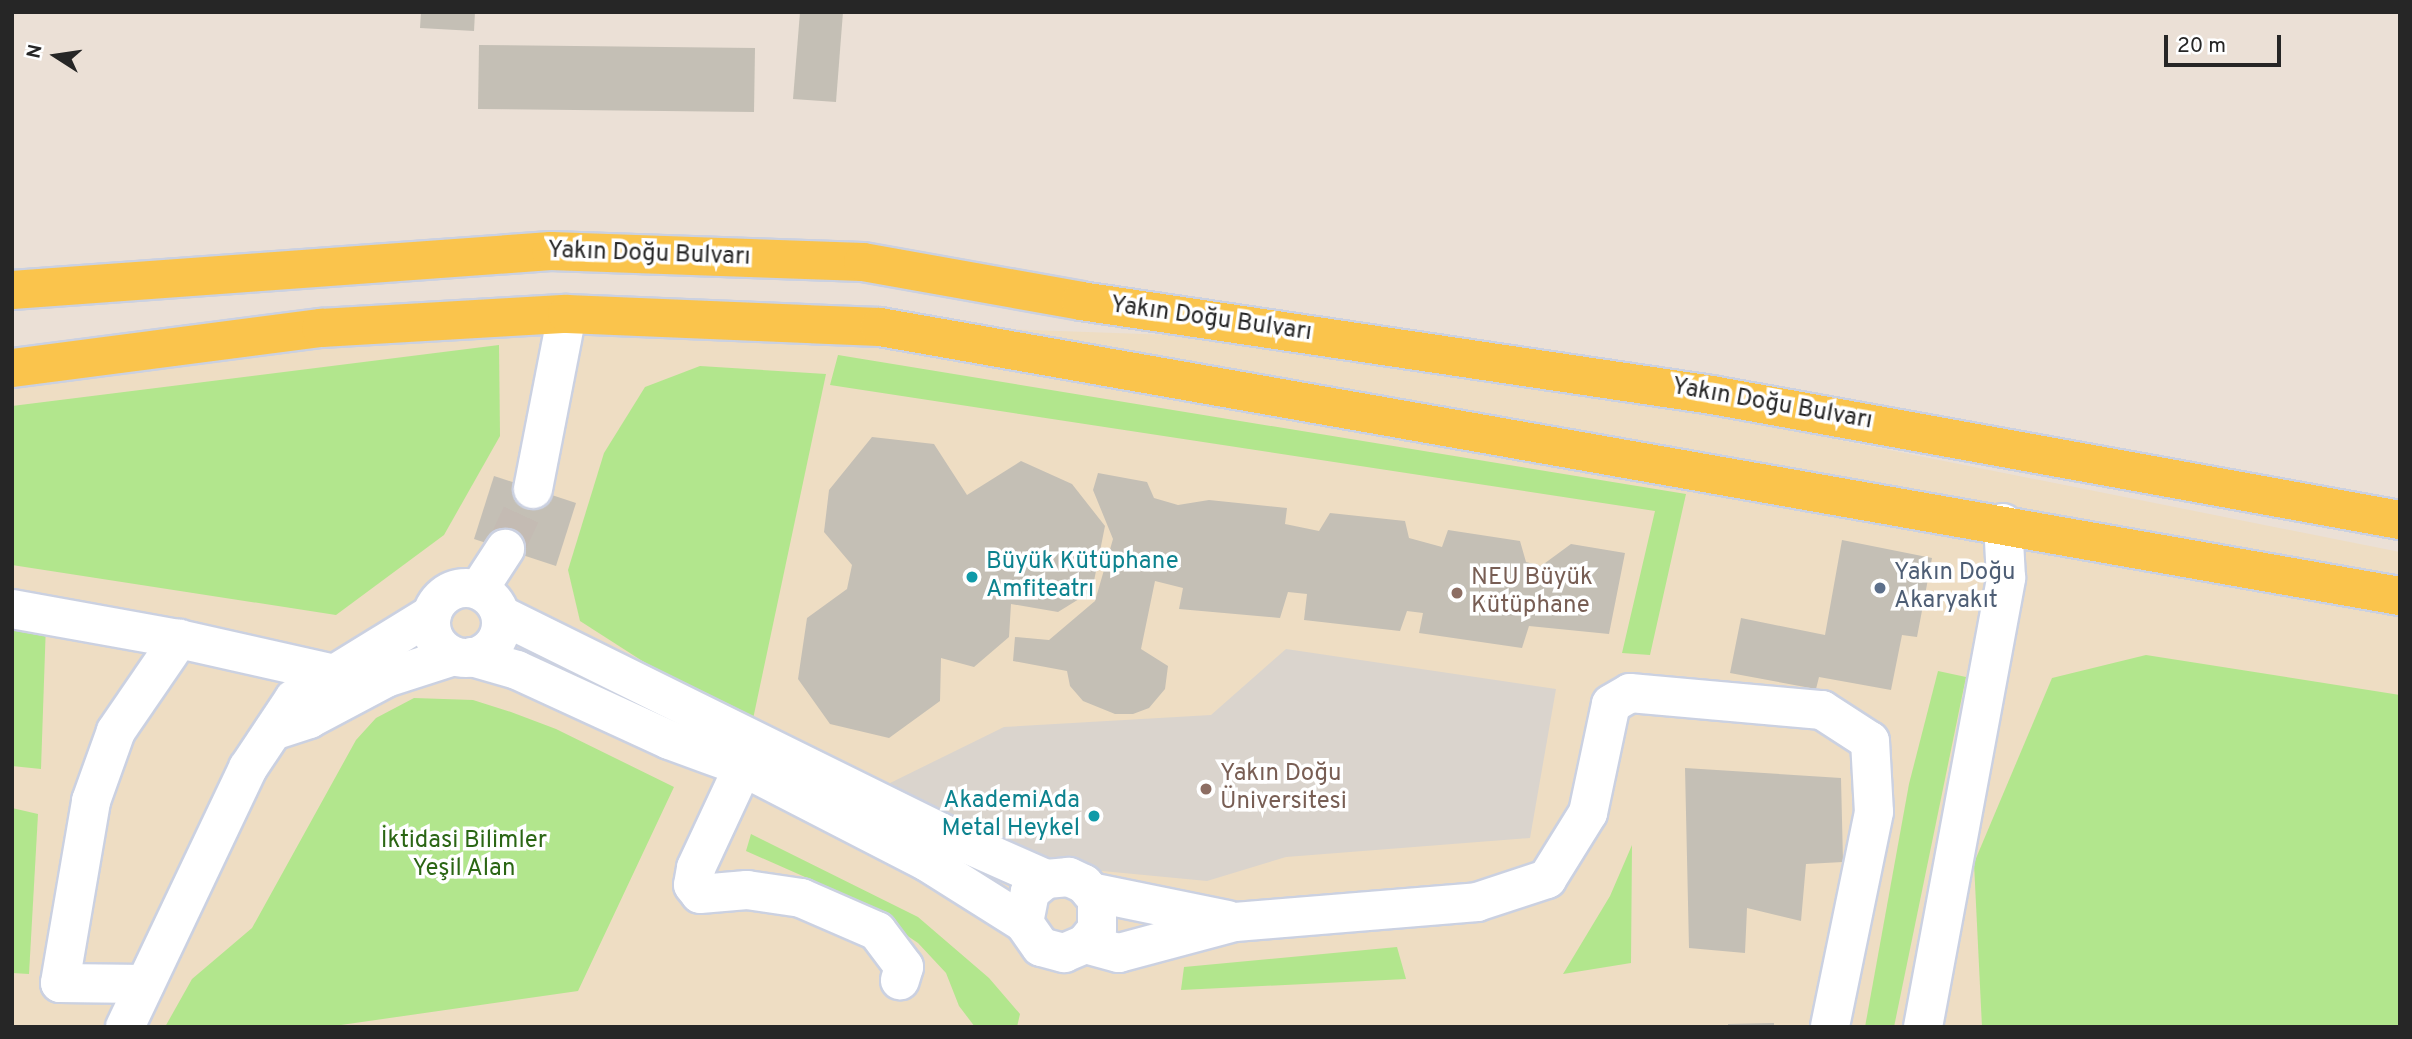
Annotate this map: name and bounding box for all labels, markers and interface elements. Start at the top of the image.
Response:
north arrow [21,21,91,91]
scale bar [2167,21,2284,65]
text: 20 m [2177,33,2226,60]
text: N [22,42,49,61]
street label: Yakın Doğu Bulvarı [547,237,751,273]
street label: Yakın Doğu Bulvarı [1109,292,1313,348]
street label: Yakın Doğu Bulvarı [1670,373,1874,437]
place label: Büyük Kütüphane Amfiteatrı [986,549,1179,605]
place label: Yakın Doğu Akaryakıt [1894,560,2016,616]
place label: NEU Büyük Kütüphane [1471,565,1593,621]
marker: Büyük Kütüphane Amfiteatrı [964,569,980,585]
marker: Yakın Doğu Akaryakıt [1872,580,1888,596]
marker: NEU Büyük Kütüphane [1449,585,1465,601]
place label: Yakın Doğu Üniversitesi [1220,761,1347,817]
marker: Yakın Doğu Üniversitesi [1198,781,1214,797]
place label: AkademiAda Metal Heykel [941,788,1080,844]
marker: AkademiAda Metal Heykel [1086,808,1102,824]
park label: İktidasi Bilimler Yeşil Alan [381,828,547,884]

